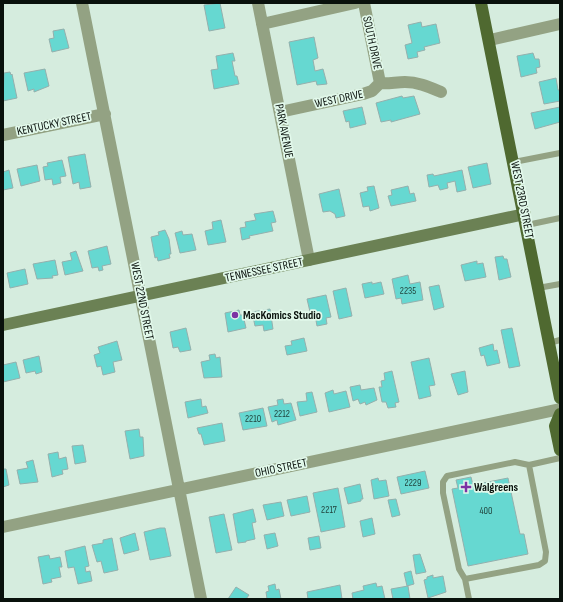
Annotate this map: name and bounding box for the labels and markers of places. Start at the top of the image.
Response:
place label: MacKomics Studio [243,308,321,323]
marker: MacKomics Studio [230,310,240,320]
place label: Walgreens [474,480,519,495]
marker: Walgreens [461,482,471,492]

